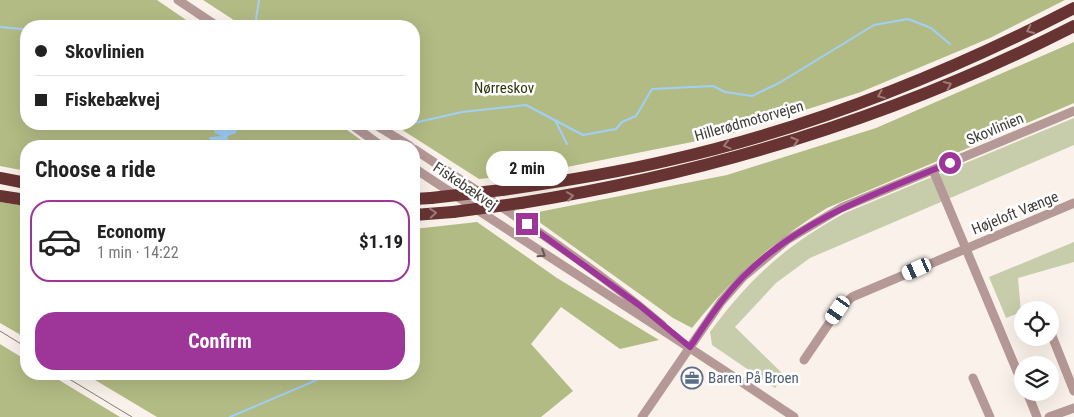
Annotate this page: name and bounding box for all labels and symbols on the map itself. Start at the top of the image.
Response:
one-way arrow [1027,24,1036,34]
park label: Nørreskov [474,79,535,97]
one-way arrow [943,81,952,92]
one-way arrow [878,89,886,99]
street label: Hillerødmotorvejen [692,97,806,145]
street label: Skovlinien [964,109,1026,149]
one-way arrow [791,137,799,147]
one-way arrow [723,139,732,150]
callout: 2 min [486,152,568,186]
route start [939,152,961,174]
street label: Fiskebækvej [430,158,500,214]
street label: Højeloft Vænge [969,187,1061,239]
one-way arrow [565,191,574,201]
one-way arrow [430,208,438,219]
route end [516,213,538,235]
one-way arrow [536,247,545,257]
car [900,256,933,282]
car [823,293,852,327]
office icon: Baren På Broen [680,366,704,390]
place label: Baren På Broen [708,369,799,387]

